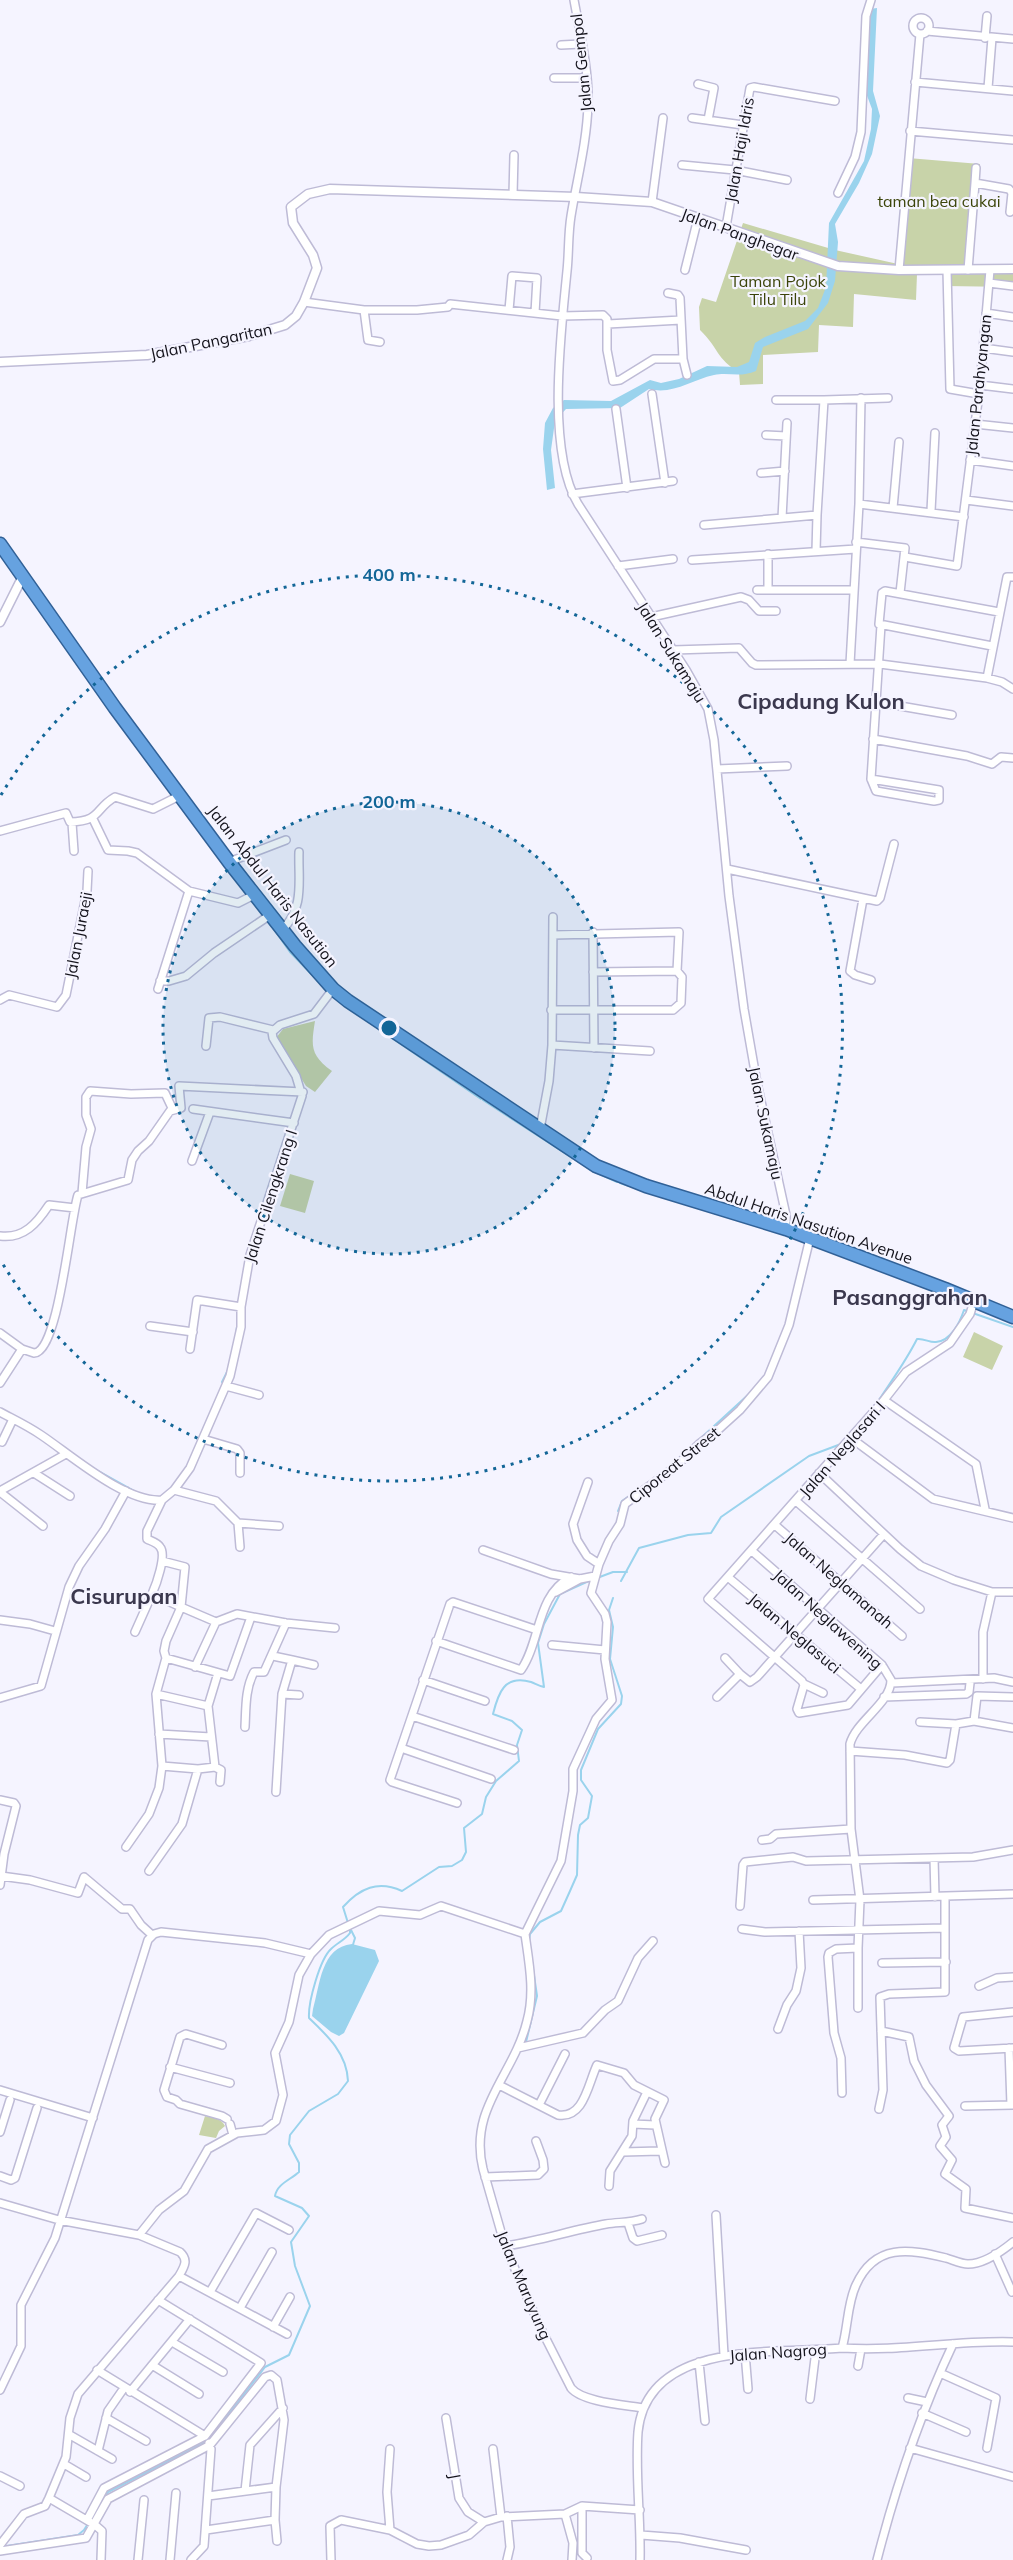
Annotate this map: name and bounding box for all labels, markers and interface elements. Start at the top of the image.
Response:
street label: Jalan Gempol [566,13,596,113]
street label: Jalan Haji Idris [720,96,758,204]
park label: taman bea cukai [877,191,1001,211]
street label: Jalan Panghegar [678,203,802,265]
park label: Taman Pojok Tilu Tilu [730,271,827,309]
street label: Jalan Parahyangan [961,313,995,457]
street label: Jalan Pangaritan [148,318,274,364]
text: 400 m [362,563,416,586]
street label: Jalan Sukamaju [633,598,711,706]
district label: Cipadung Kulon [737,687,905,715]
text: 200 m [362,790,416,813]
street label: Jalan Abdul Haris Nasution [203,801,343,971]
street label: Jalan Juraeji [60,890,96,980]
centre of rings [379,1018,399,1038]
street label: Jalan Sukamaju [744,1064,788,1182]
street label: Jalan Cilengkrang I [239,1127,301,1265]
street label: Abdul Haris Nasution Avenue [703,1178,915,1268]
district label: Pasanggrahan [832,1283,988,1311]
street label: Jalan Neglasari I [795,1397,889,1501]
street label: Ciporeat Street [624,1422,724,1508]
street label: Jalan Neglamanah [781,1527,897,1633]
street label: Jalan Neglawening [769,1565,887,1673]
district label: Cisurupan [70,1582,178,1610]
street label: Jalan Neglasuci [745,1589,845,1677]
street label: Jalan Maruyung [492,2227,556,2343]
street label: Jalan Nagrog [729,2339,827,2365]
street label: J [445,2472,465,2480]

